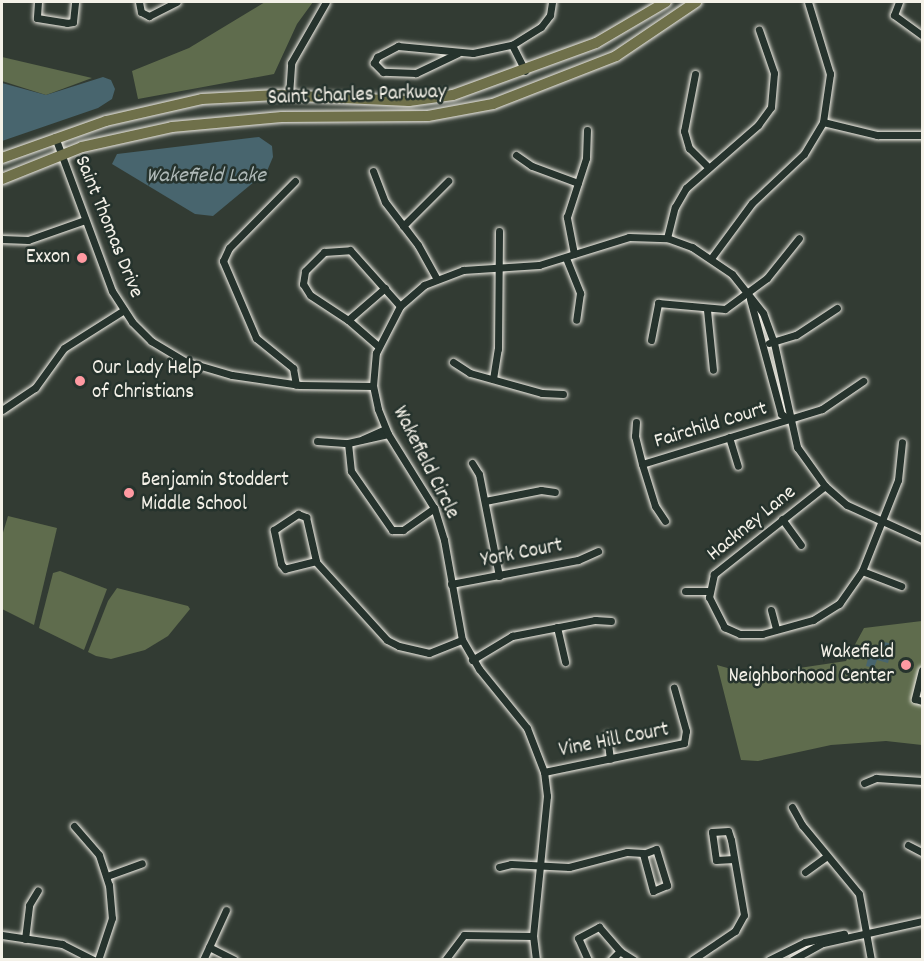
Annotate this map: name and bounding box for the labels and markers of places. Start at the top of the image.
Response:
place label: Exxon [26,245,70,271]
marker: Exxon [75,251,89,265]
place label: Our Lady Help of Christians [92,356,202,406]
marker: Our Lady Help of Christians [73,374,87,388]
place label: Benjamin Stoddert Middle School [141,468,289,518]
marker: Benjamin Stoddert Middle School [122,486,136,500]
place label: Wakefield Neighborhood Center [728,640,894,690]
marker: Wakefield Neighborhood Center [899,658,913,672]

